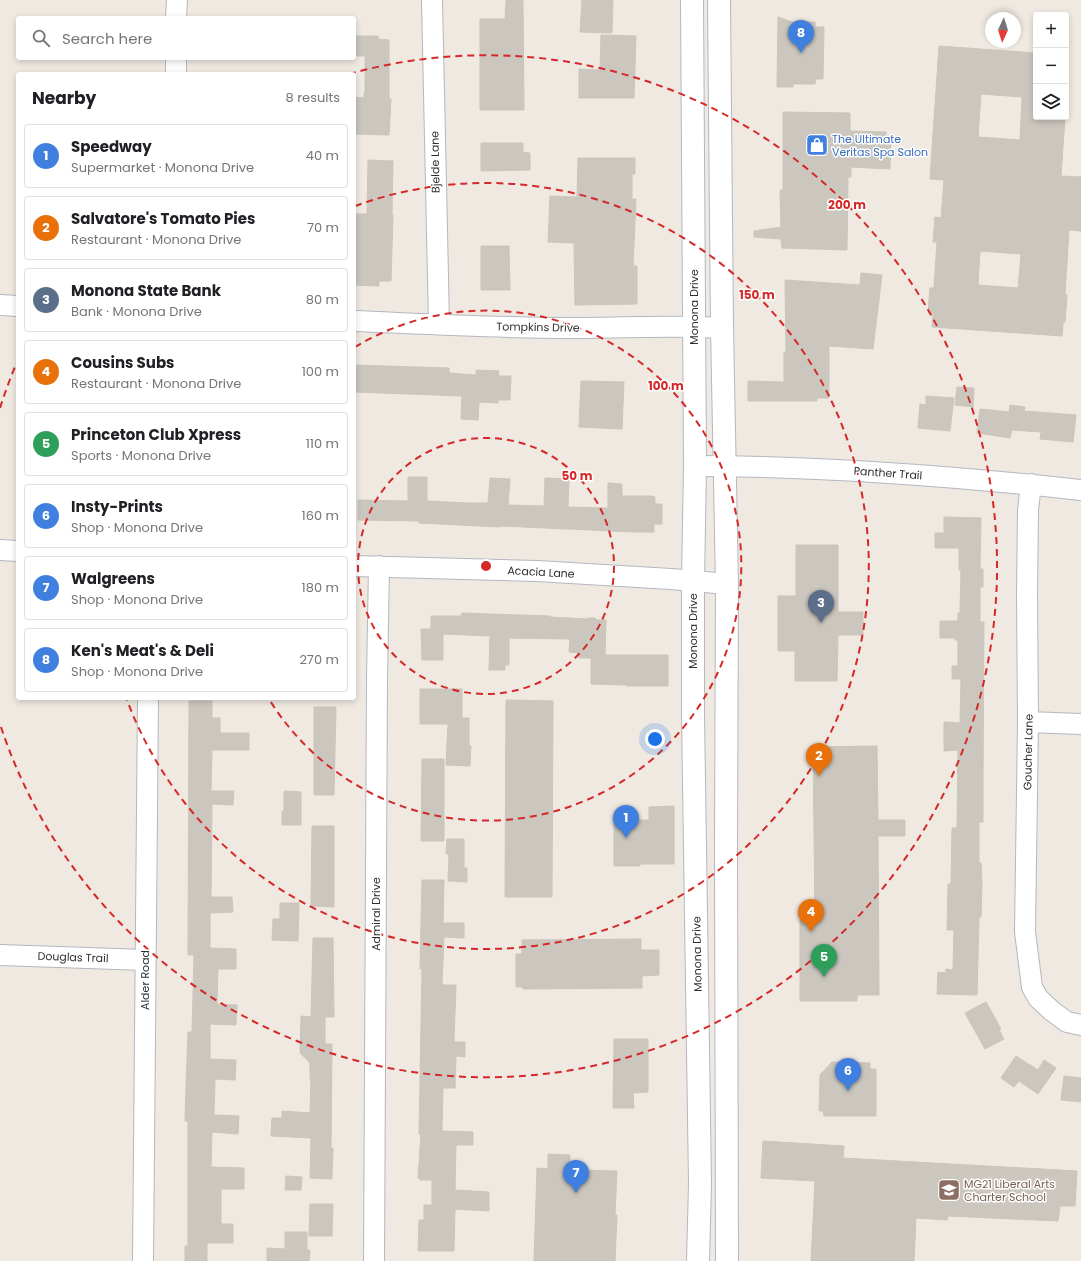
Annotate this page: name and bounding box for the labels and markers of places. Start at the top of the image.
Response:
pin: 8 [788,20,814,53]
place label: The Ultimate Veritas Spa Salon [832,131,928,160]
shop icon: The Ultimate Veritas Spa Salon [804,132,830,158]
centre of rings [479,559,493,573]
pin: 3 [808,590,834,623]
pin: 2 [806,743,832,776]
pin: 1 [613,805,639,838]
pin: 4 [798,899,824,932]
pin: 5 [811,944,837,977]
pin: 6 [835,1058,861,1091]
pin: 7 [563,1160,589,1193]
place label: MG21 Liberal Arts Charter School [964,1176,1055,1205]
school or university icon: MG21 Liberal Arts Charter School [936,1177,962,1203]

